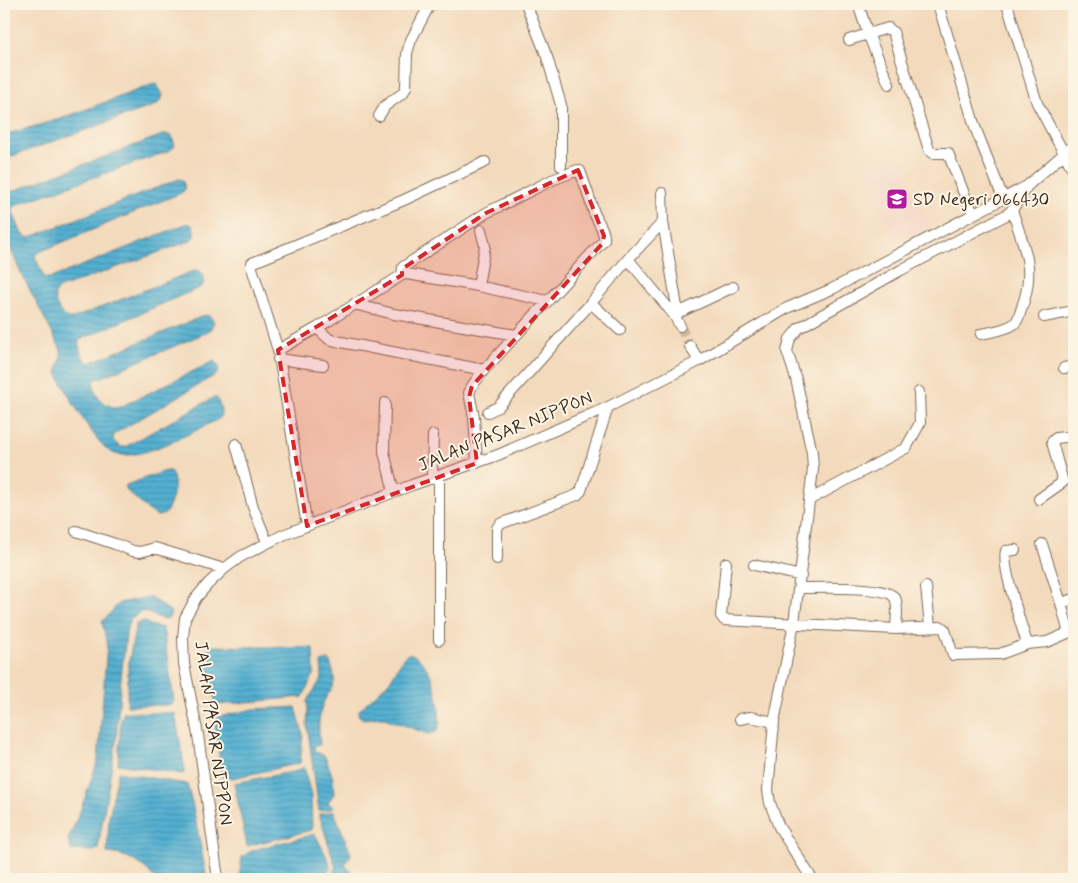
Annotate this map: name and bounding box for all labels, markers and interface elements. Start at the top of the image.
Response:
school or university icon: SD Negeri 066430 [885,187,909,211]
place label: SD Negeri 066430 [913,188,1049,212]
street label: JALAN PASAR NIPPON [415,386,596,478]
street label: JALAN PASAR NIPPON [188,639,238,827]

